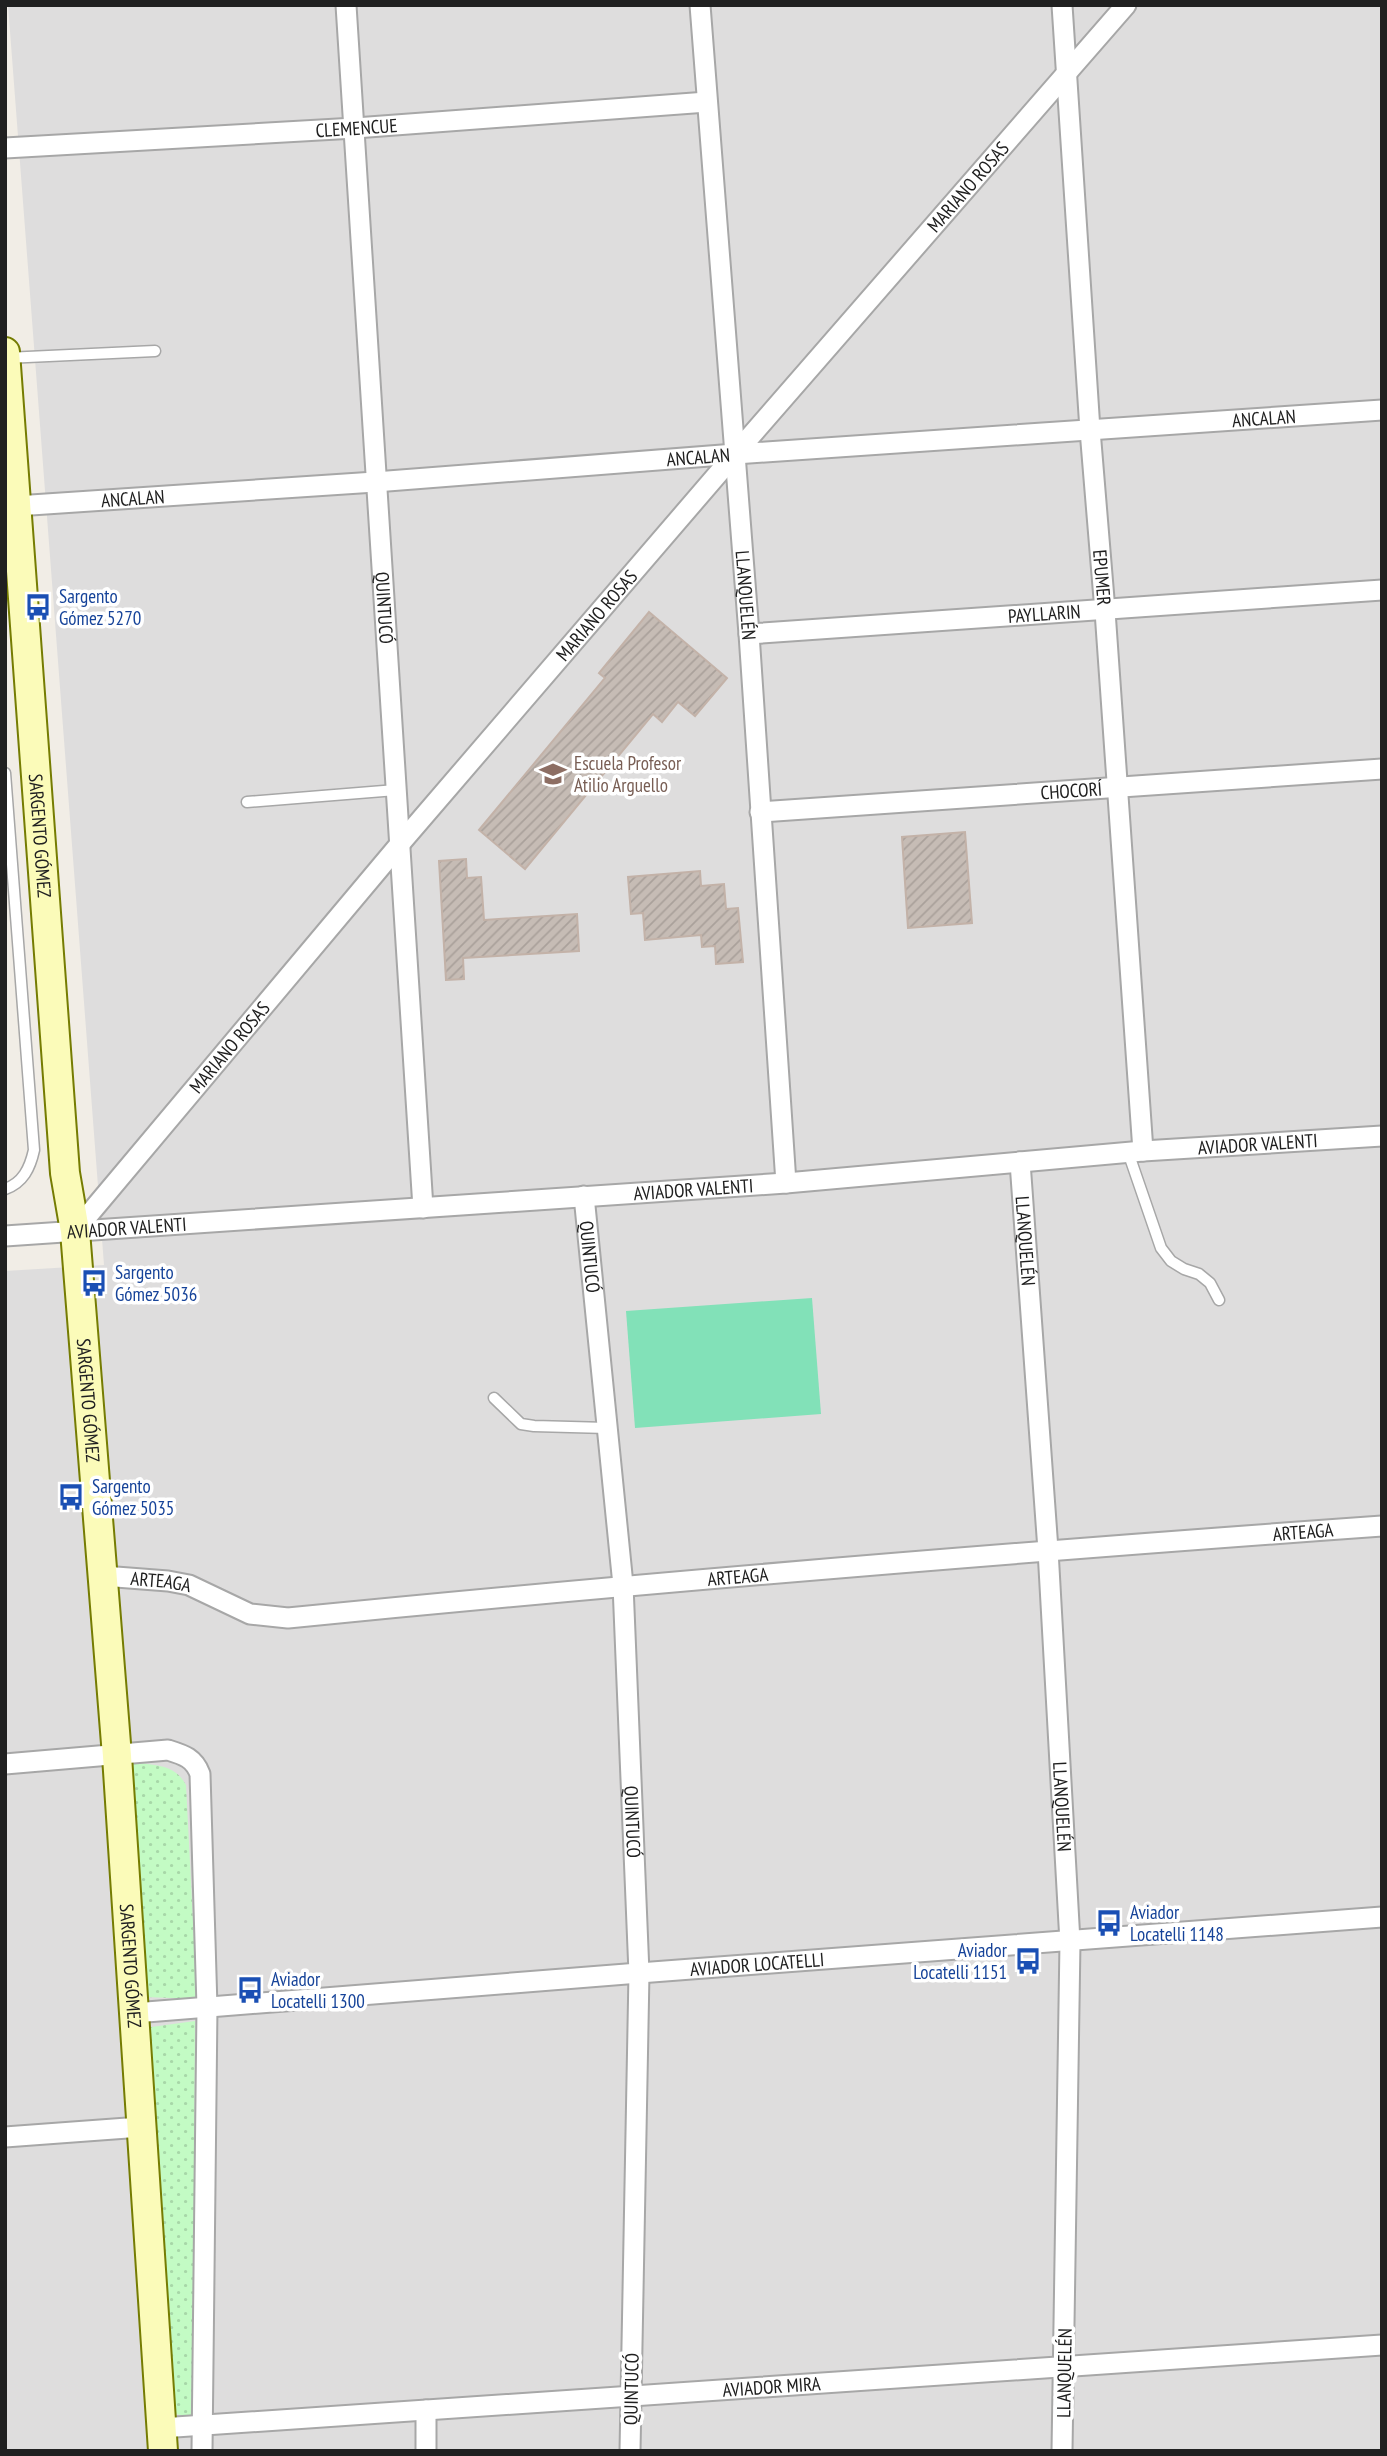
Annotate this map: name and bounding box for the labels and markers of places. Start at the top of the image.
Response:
place label: Sargento Gómez 5270 [59,584,141,630]
bus stop icon: Sargento Gómez 5270 [23,592,53,622]
place label: Escuela Profesor Atilio Arguello [574,751,682,797]
school or university icon: Escuela Profesor Atilio Arguello [538,759,568,789]
place label: Sargento Gómez 5036 [115,1260,197,1306]
bus stop icon: Sargento Gómez 5036 [79,1268,109,1298]
place label: Sargento Gómez 5035 [92,1474,174,1520]
bus stop icon: Sargento Gómez 5035 [56,1482,86,1512]
place label: Aviador Locatelli 1148 [1130,1900,1224,1946]
bus stop icon: Aviador Locatelli 1148 [1094,1908,1124,1938]
place label: Aviador Locatelli 1151 [913,1938,1008,1984]
bus stop icon: Aviador Locatelli 1151 [1013,1946,1043,1976]
place label: Aviador Locatelli 1300 [271,1967,365,2013]
bus stop icon: Aviador Locatelli 1300 [235,1975,265,2005]

